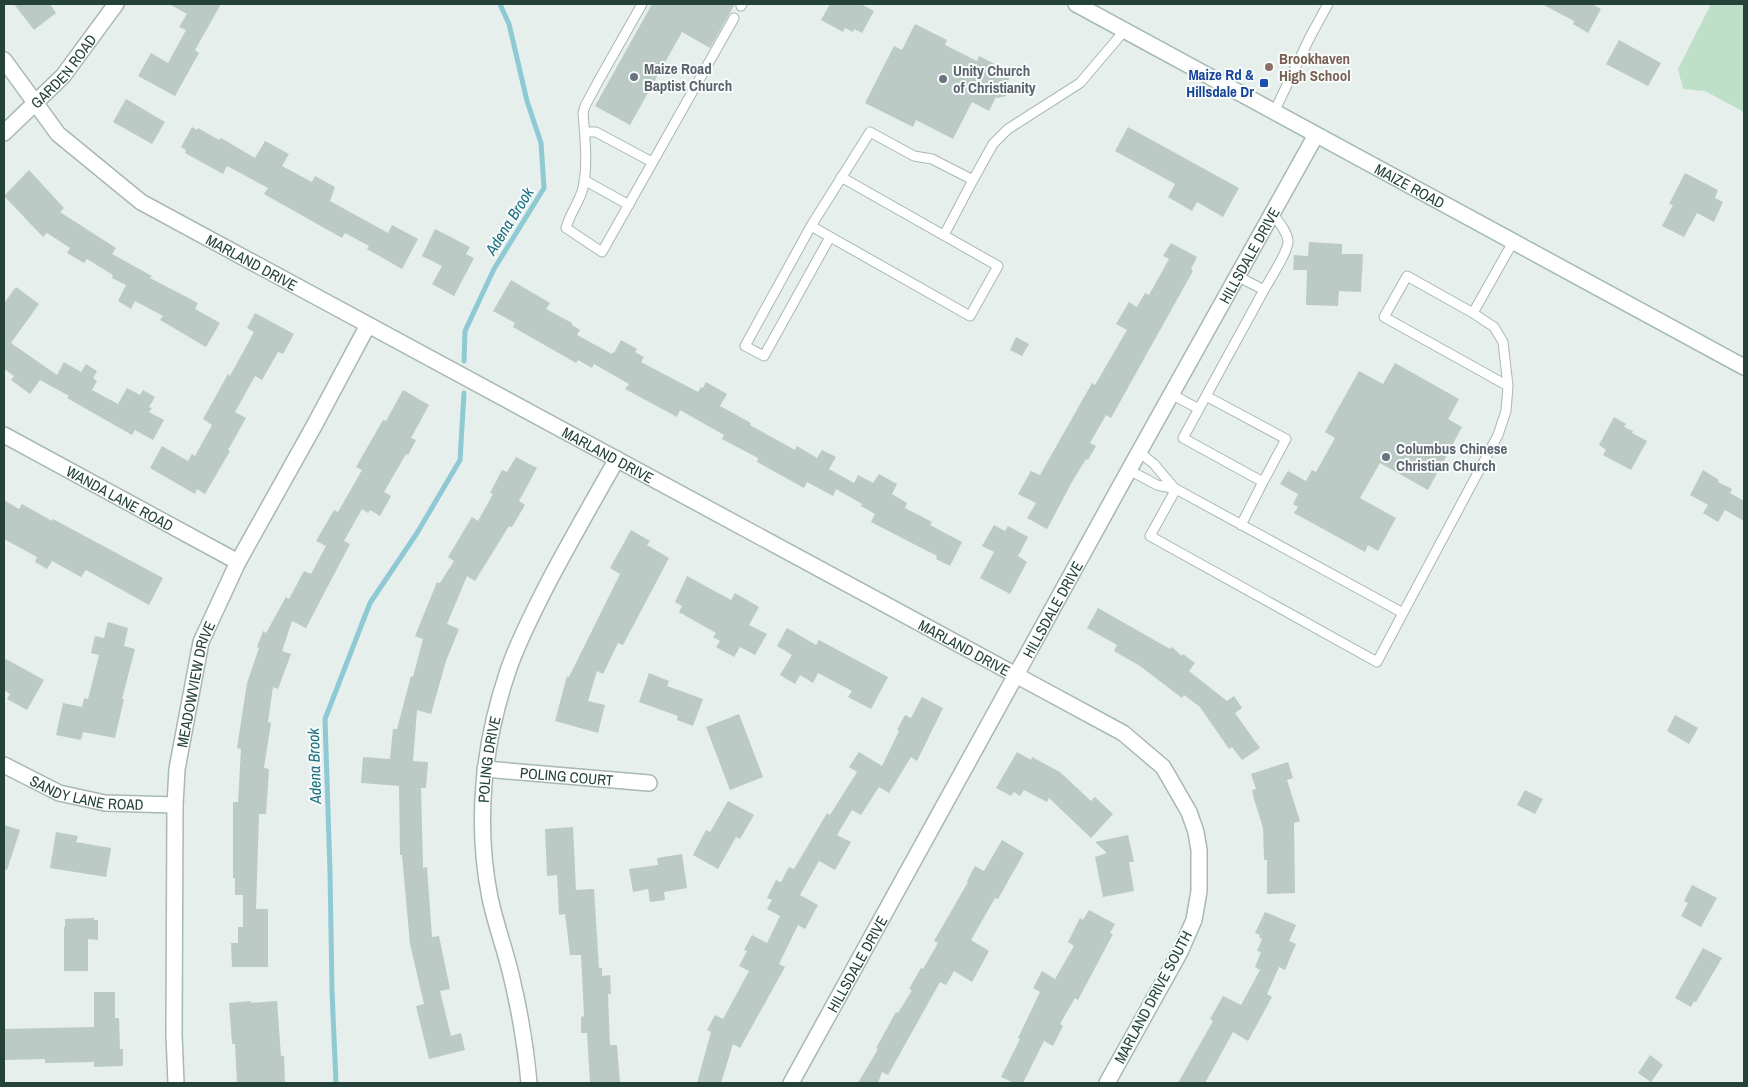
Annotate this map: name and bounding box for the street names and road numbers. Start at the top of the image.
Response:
street label: GARDEN ROAD [26,30,101,113]
street label: MAIZE ROAD [1371,158,1449,213]
street label: HILLSDALE DRIVE [1214,203,1284,307]
street label: MARLAND DRIVE [202,229,301,295]
street label: MARLAND DRIVE [559,421,658,488]
street label: WANDA LANE ROAD [63,460,178,536]
street label: HILLSDALE DRIVE [1017,557,1087,661]
street label: MARLAND DRIVE [915,614,1014,681]
street label: MEADOWVIEW DRIVE [171,617,220,749]
street label: POLING DRIVE [472,714,505,803]
street label: POLING COURT [519,762,615,790]
street label: SANDY LANE ROAD [27,770,144,815]
street label: HILLSDALE DRIVE [822,912,892,1016]
street label: MARLAND DRIVE SOUTH [1109,927,1197,1067]

